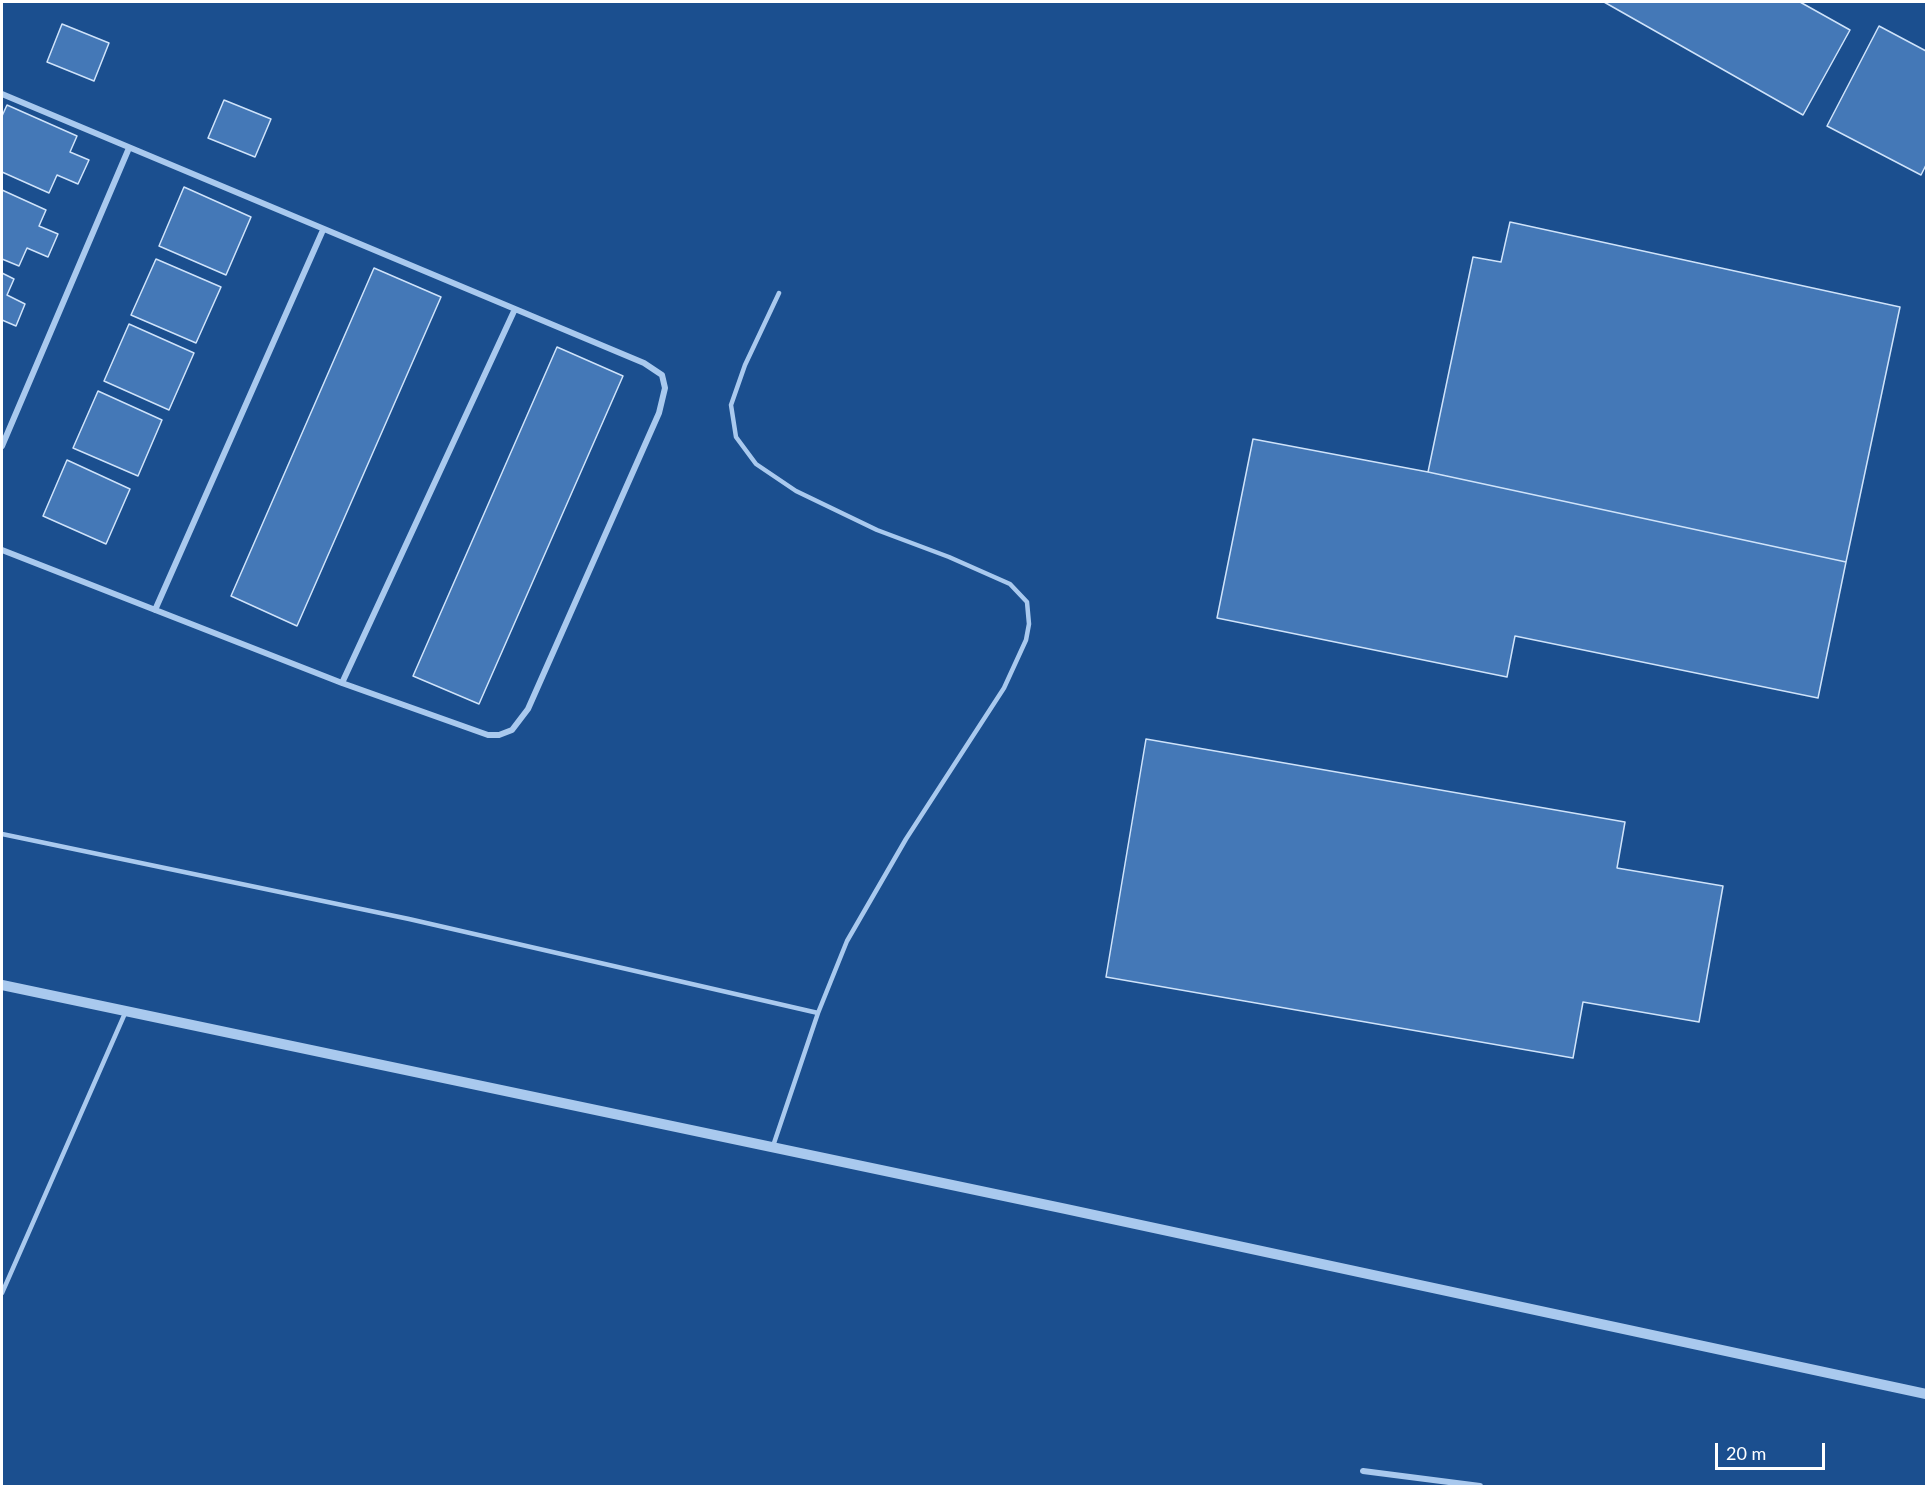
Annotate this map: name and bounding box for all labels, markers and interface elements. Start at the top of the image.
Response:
scale bar [1718,1431,1828,1469]
text: 20 m [1726,1442,1766,1464]

